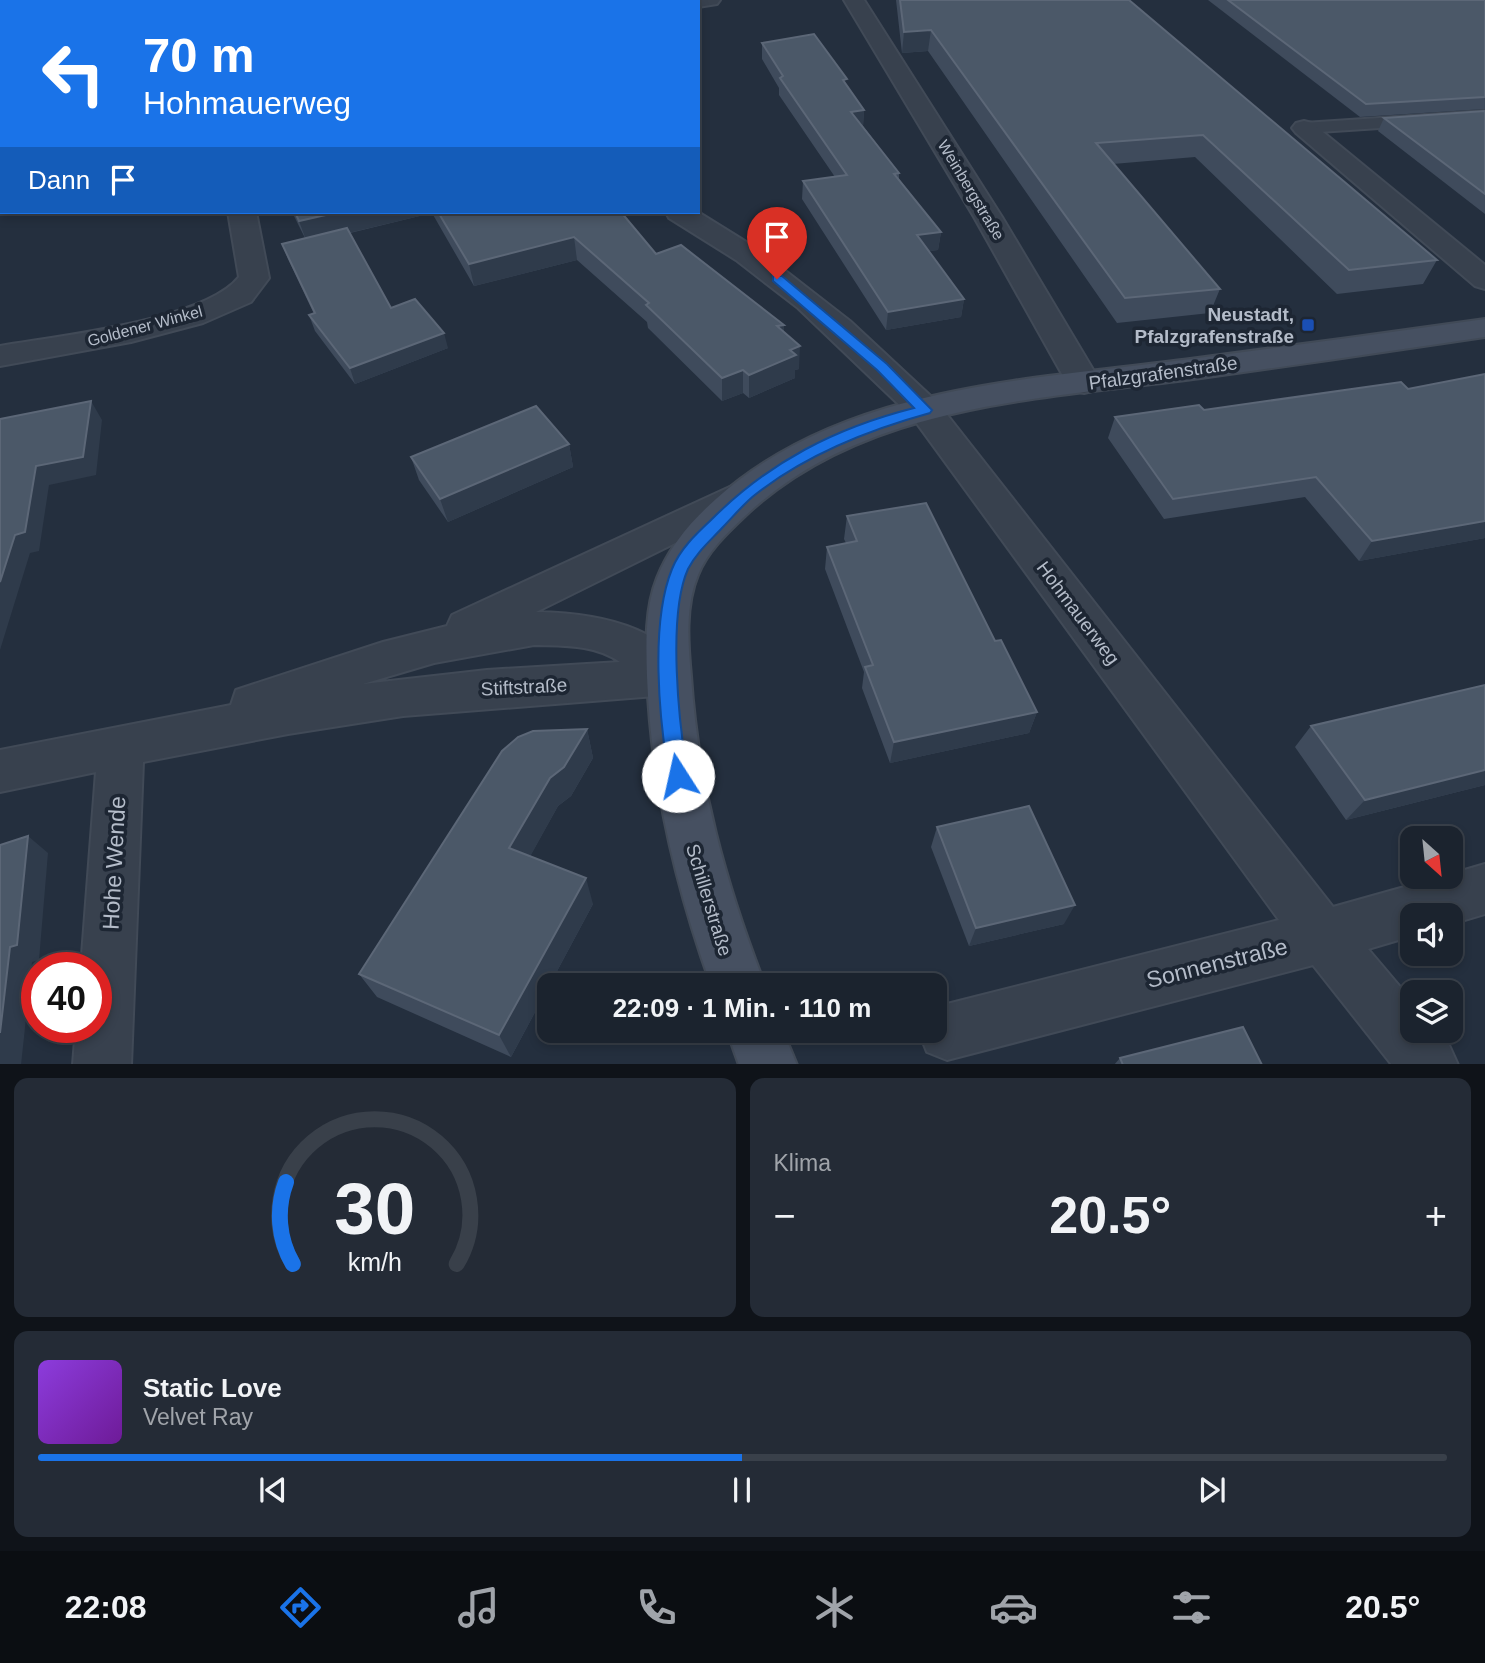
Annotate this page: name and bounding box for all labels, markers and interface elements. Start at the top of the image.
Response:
icon: left [28,28,119,119]
text: 70 m [143,28,255,82]
text: Hohmauerweg [143,85,351,121]
street label: Weinbergstraße [934,137,1008,243]
icon: arrive [104,161,142,199]
text: Dann [28,165,90,195]
pin [747,207,807,279]
icon: arrive [758,218,796,256]
street label: Goldener Winkel [86,302,204,350]
place label: Neustadt, Pfalzgrafenstraße [1135,304,1294,347]
marker: Neustadt, Pfalzgrafenstraße [1300,317,1316,333]
street label: Pfalzgrafenstraße [1087,352,1239,394]
street label: Hohmauerweg [1032,557,1124,669]
street label: Stiftstraße [480,674,568,700]
position arrow [641,739,715,813]
street label: Hohe Wende [98,795,130,931]
north arrow [1400,826,1463,889]
map controls [1400,826,1463,1043]
street label: Schillerstraße [682,841,736,959]
button: sound [1400,903,1463,966]
street label: Sonnenstraße [1144,933,1290,993]
speed limit sign: 40 [21,952,112,1043]
button: layers [1400,980,1463,1043]
text: 22:09 · 1 Min. · 110 m [613,993,871,1023]
text: Klima [774,1150,831,1176]
text: 30 [334,1168,415,1249]
text: 20.5° [1049,1186,1171,1244]
text: − [774,1195,796,1237]
text: + [1425,1195,1447,1237]
text: km/h [348,1247,402,1275]
text: Static Love [143,1373,282,1403]
text: Velvet Ray [143,1404,253,1430]
icon: previous [254,1471,292,1509]
icon: pause [723,1471,761,1509]
icon: next [1193,1471,1231,1509]
icon: directions [276,1583,325,1632]
icon: music [454,1583,503,1632]
icon: phone [632,1583,681,1632]
icon: climate [810,1583,859,1632]
icon: car [989,1583,1038,1632]
icon: filters [1167,1583,1216,1632]
text: 22:08 [65,1589,146,1625]
text: 20.5° [1345,1589,1420,1625]

